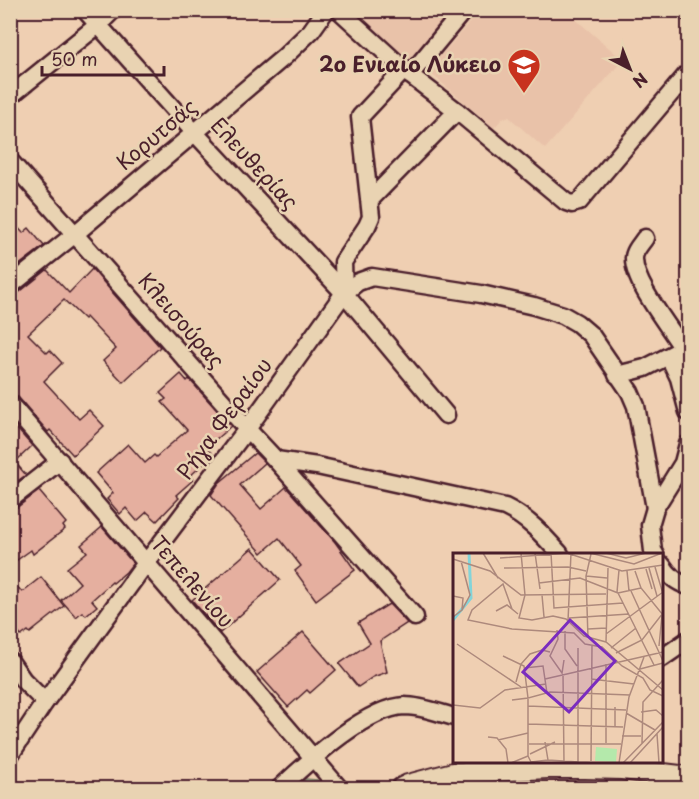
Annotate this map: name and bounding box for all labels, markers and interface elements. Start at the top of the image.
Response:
scale bar [42,39,164,77]
north arrow [600,39,660,99]
text: 50 m [51,45,98,72]
place label: 2ο Ενιαίο Λύκειο [319,47,501,79]
school or university icon: 2ο Ενιαίο Λύκειο [506,47,542,94]
text: N [628,68,653,94]
street label: Κορυτσάς [108,90,203,177]
street label: Ελευθερίας [204,109,307,216]
street label: Κλεισούρας [132,265,233,375]
street label: Ρήγα Φεραίου [168,350,279,485]
street label: Τεπελενίου [144,528,243,634]
inset map [453,553,663,763]

